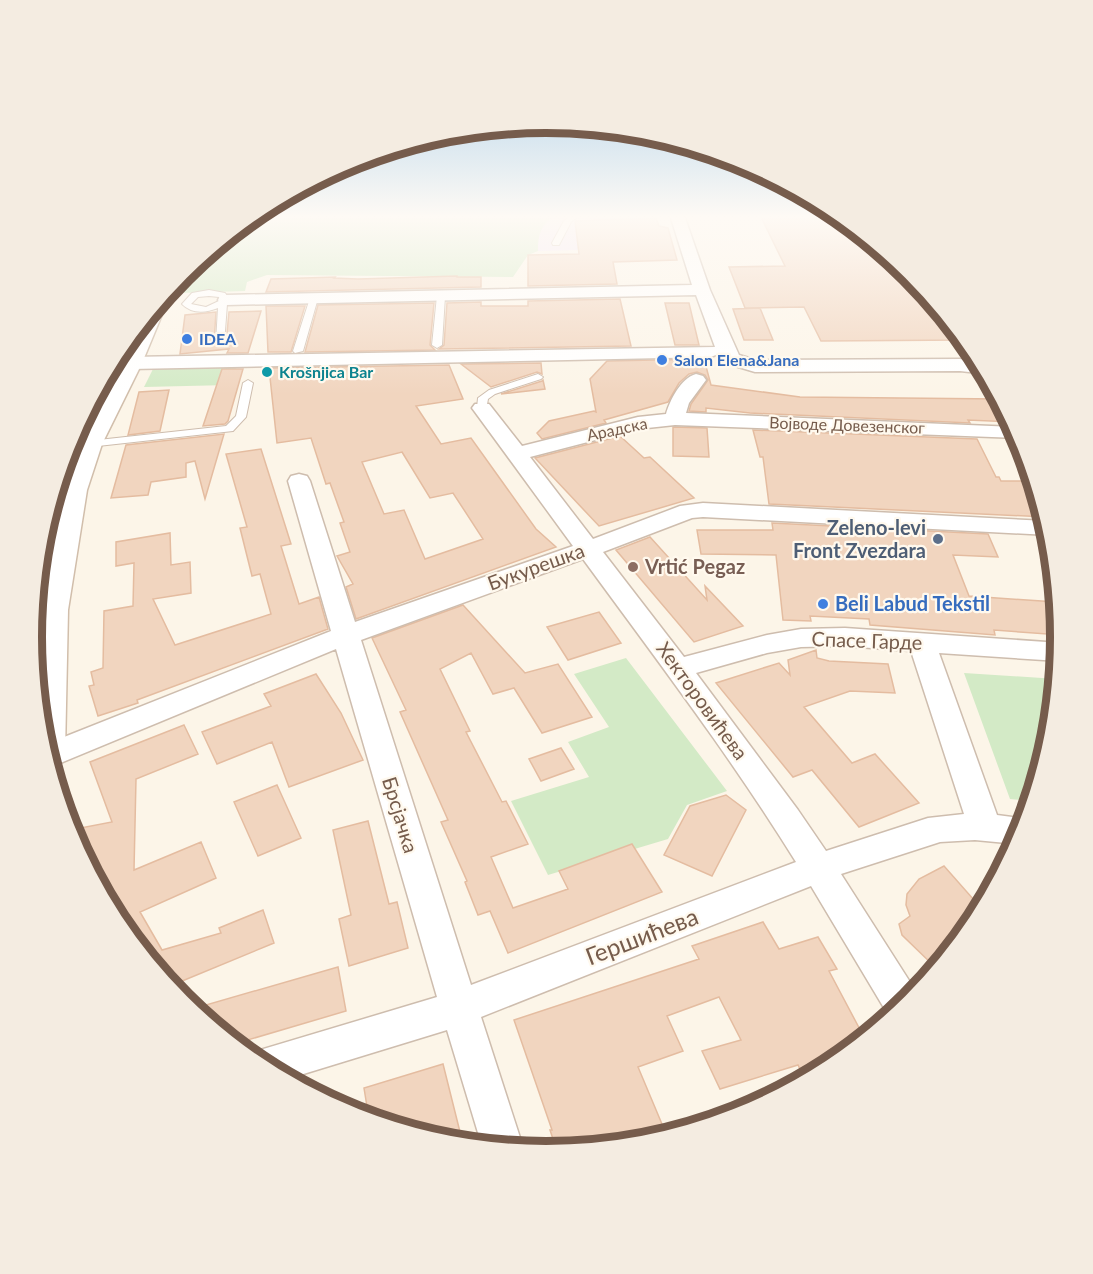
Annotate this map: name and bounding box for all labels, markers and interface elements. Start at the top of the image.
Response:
place label: IDEA [199,329,237,348]
marker: IDEA [180,332,194,346]
place label: Salon Elena&Jana [674,350,799,369]
marker: Salon Elena&Jana [655,353,669,367]
place label: Krošnjica Bar [279,362,373,381]
marker: Krošnjica Bar [260,365,274,379]
street label: Војводе Довезенског [769,412,926,437]
street label: Арадска [585,413,649,444]
place label: Zeleno-levi Front Zvezdara [793,515,926,562]
marker: Zeleno-levi Front Zvezdara [931,532,945,546]
street label: Букурешка [484,537,587,595]
place label: Vrtić Pegaz [644,554,745,578]
marker: Vrtić Pegaz [626,560,640,574]
place label: Beli Labud Tekstil [835,591,990,615]
marker: Beli Labud Tekstil [816,597,830,611]
street label: Спасе Гарде [811,626,923,654]
street label: Хекторовићева [652,637,754,764]
street label: Брсјачка [378,774,424,856]
street label: Гершићева [581,901,702,970]

